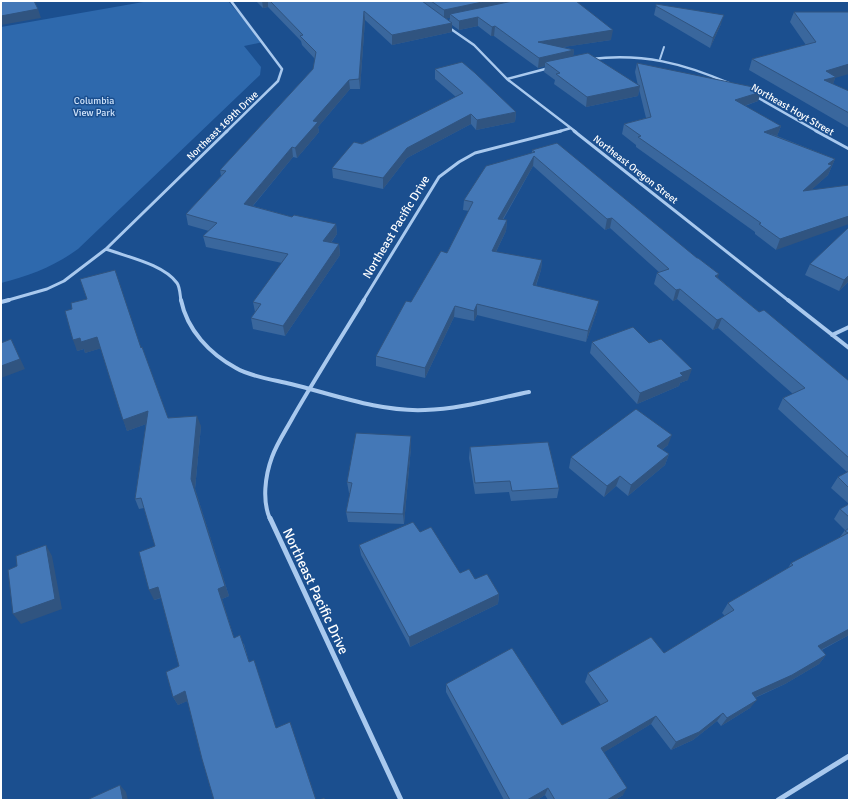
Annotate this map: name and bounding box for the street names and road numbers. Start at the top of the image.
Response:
street label: Northeast Hoyt Street [749,81,836,139]
street label: Northeast 169th Drive [184,89,261,163]
street label: Northeast Oregon Street [591,133,681,207]
street label: Northeast Pacific Drive [360,173,433,282]
street label: Northeast Pacific Drive [279,525,352,657]

